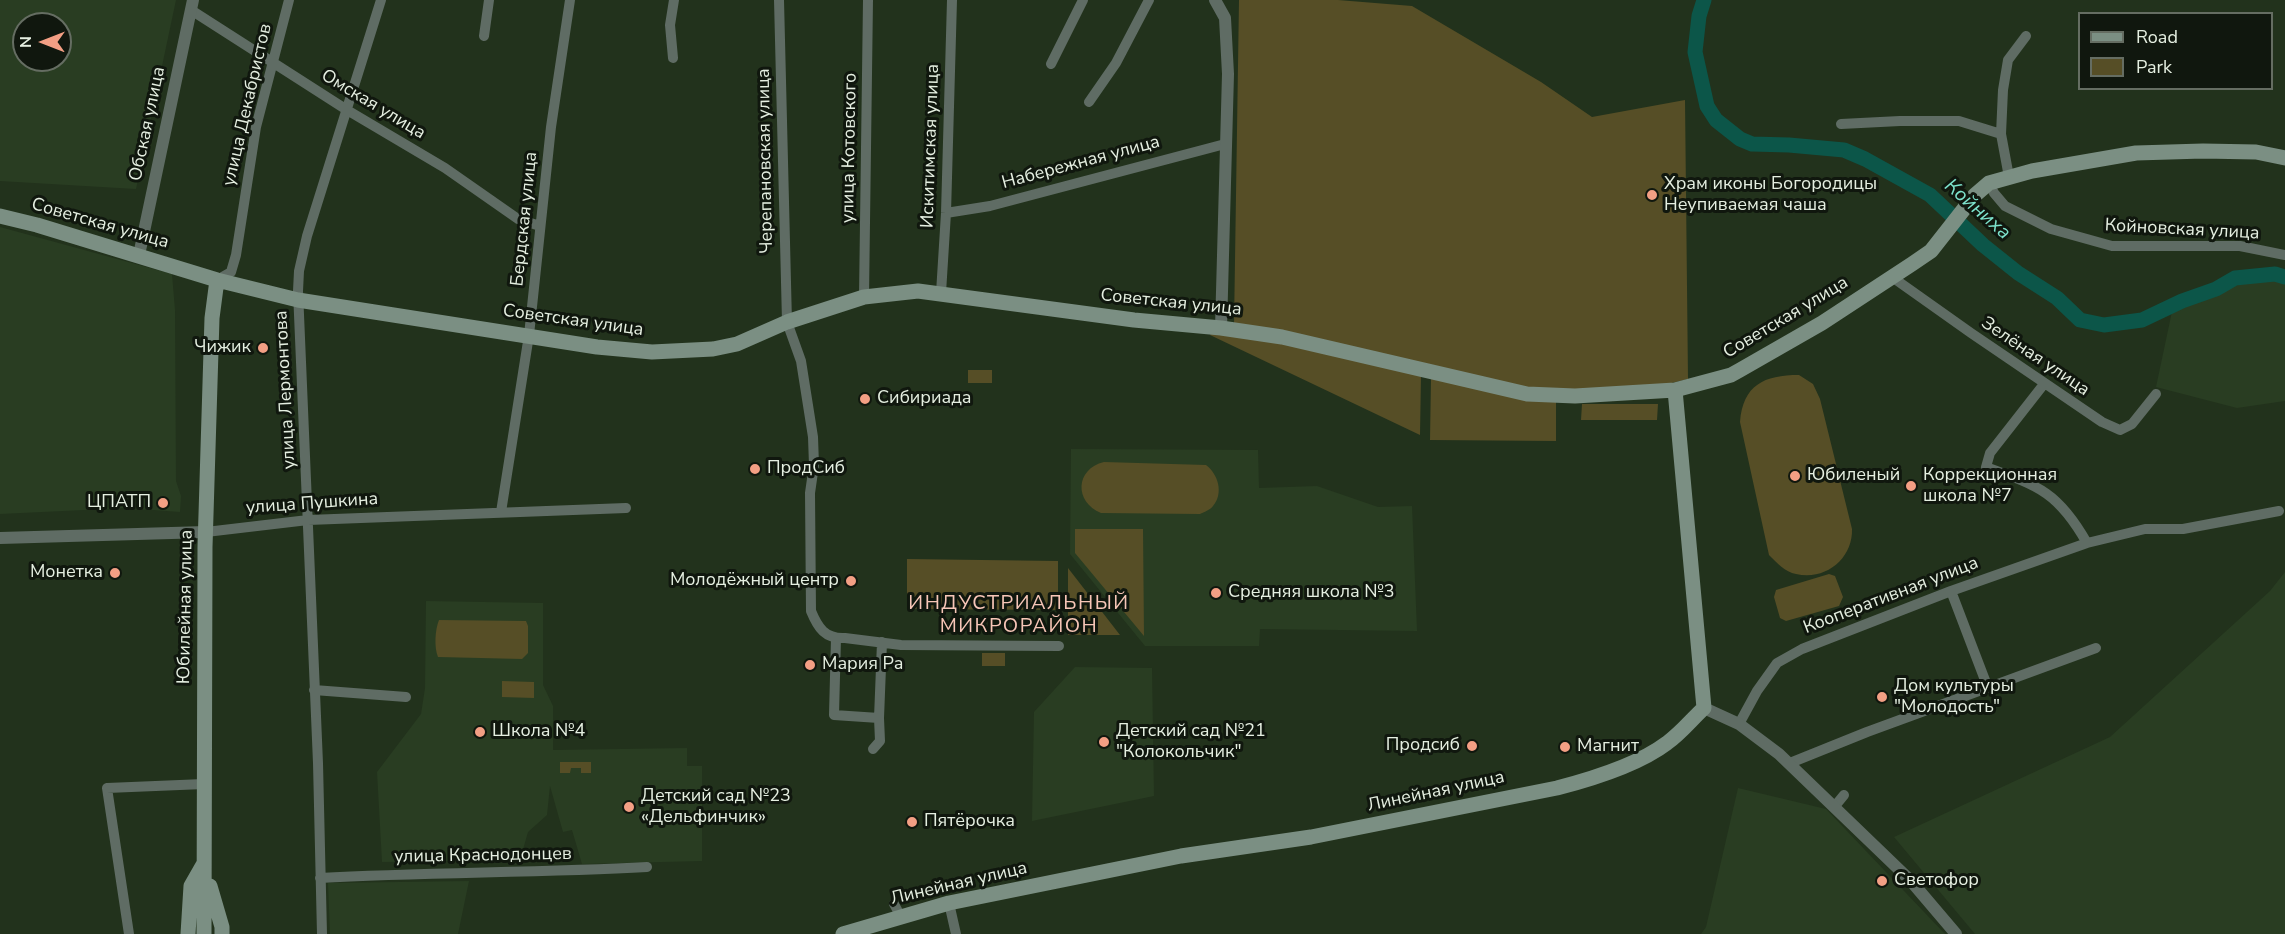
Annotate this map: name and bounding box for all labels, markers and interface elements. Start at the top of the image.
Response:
north arrow [12,12,72,72]
legend [2078,12,2273,90]
street label: улица Декабристов [219,22,277,188]
text: Road [2136,25,2178,49]
text: N [15,36,37,48]
text: Park [2136,55,2172,79]
street label: Искитимская улица [917,63,945,229]
street label: Обская улица [125,65,171,183]
street label: Омская улица [317,65,429,145]
street label: Черепановская улица [754,68,778,254]
street label: улица Котовского [838,73,862,223]
street label: Набережная улица [1000,132,1162,194]
street label: Бердская улица [507,151,543,287]
place label: Храм иконы Богородицы Неупиваемая чаша [1664,174,1877,216]
water label: Койниха [1939,175,2015,245]
marker: Храм иконы Богородицы Неупиваемая чаша [1645,188,1659,202]
street label: Советская улица [29,194,171,254]
street label: Койновская улица [2104,215,2260,245]
street label: Советская улица [1720,272,1852,364]
street label: Советская улица [1099,285,1243,321]
street label: Советская улица [501,300,645,342]
street label: улица Лермонтова [271,310,301,470]
street label: Зелёная улица [1977,313,2093,401]
place label: Чижик [194,337,251,359]
marker: Чижик [256,341,270,355]
place label: Сибириада [877,388,972,410]
marker: Сибириада [858,392,872,406]
place label: ПродСиб [767,458,845,480]
marker: ПродСиб [748,462,762,476]
place label: Юбиленый [1807,465,1900,487]
place label: Коррекционная школа №7 [1923,465,2057,508]
marker: Юбиленый [1788,469,1802,483]
marker: Коррекционная школа №7 [1904,479,1918,493]
street label: улица Пушкина [245,489,379,519]
place label: ЦПАТП [87,492,151,514]
marker: ЦПАТП [156,496,170,510]
street label: Юбилейная улица [174,530,198,684]
street label: Кооперативная улица [1800,553,1982,639]
place label: Монетка [30,562,103,584]
marker: Монетка [108,566,122,580]
place label: Молодёжный центр [670,570,839,592]
marker: Молодёжный центр [844,574,858,588]
place label: Средняя школа №3 [1228,582,1395,604]
marker: Средняя школа №3 [1209,586,1223,600]
district label: ИНДУСТРИАЛЬНЫЙ МИКРОРАЙОН [908,592,1130,639]
place label: Мария Ра [822,654,903,676]
marker: Мария Ра [803,658,817,672]
place label: Дом культуры "Молодость" [1894,676,2014,718]
marker: Дом культуры "Молодость" [1875,690,1889,704]
place label: Школа №4 [492,721,585,743]
place label: Детский сад №21 "Колокольчик" [1116,721,1266,764]
marker: Школа №4 [473,725,487,739]
marker: Детский сад №21 "Колокольчик" [1097,735,1111,749]
place label: Продсиб [1386,735,1460,757]
place label: Магнит [1577,736,1639,758]
marker: Продсиб [1465,739,1479,753]
marker: Магнит [1558,740,1572,754]
street label: Линейная улица [1366,767,1506,817]
place label: Детский сад №23 «Дельфинчик» [641,786,791,828]
marker: Детский сад №23 «Дельфинчик» [622,800,636,814]
place label: Пятёрочка [924,811,1015,833]
marker: Пятёрочка [905,815,919,829]
street label: улица Краснодонцев [394,844,572,868]
street label: Линейная улица [889,858,1029,910]
place label: Светофор [1894,870,1979,892]
marker: Светофор [1875,874,1889,888]

